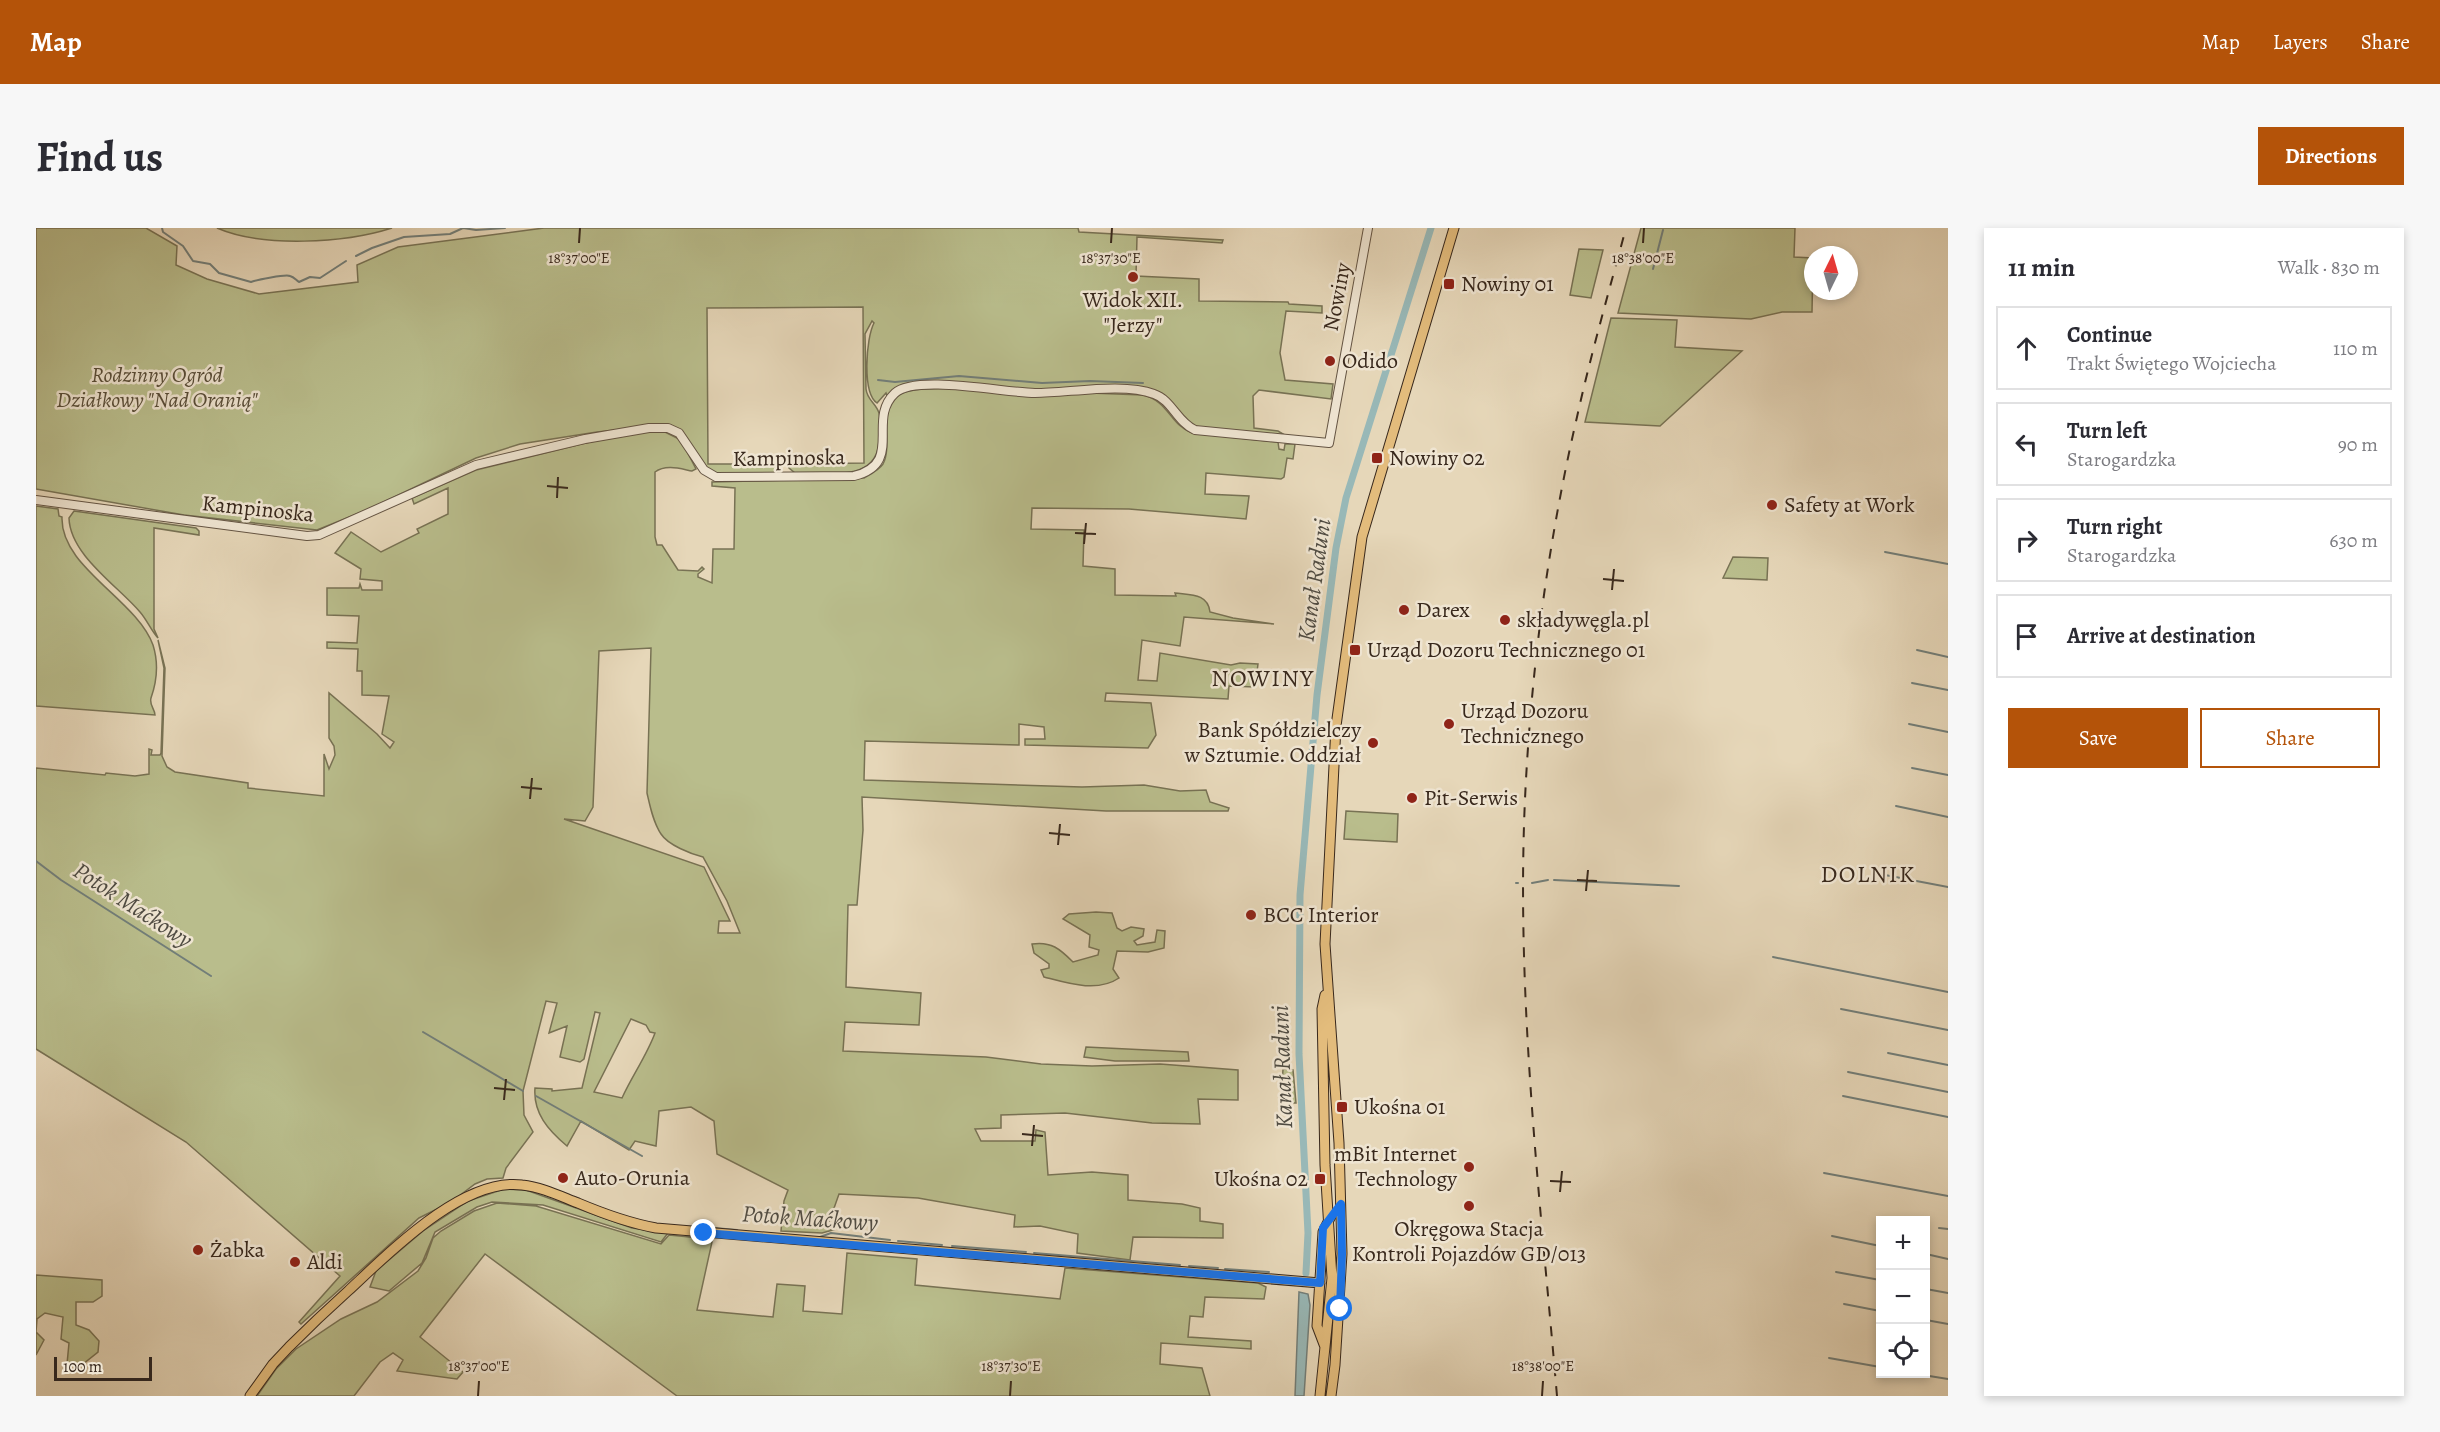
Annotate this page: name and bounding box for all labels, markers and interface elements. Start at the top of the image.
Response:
text: Map [30,23,82,61]
text: Map [2201,28,2240,56]
text: Layers [2273,28,2328,56]
text: Share [2361,28,2410,56]
button: Directions [2258,127,2404,185]
text: Find us [36,128,163,185]
north arrow [1804,246,1858,300]
text: 18°37'00"E [548,248,610,268]
text: 18°37'30"E [1081,248,1141,268]
text: 18°38'00"E [1612,248,1674,268]
text: 11 min [2008,250,2075,285]
text: Walk · 830 m [2278,254,2380,281]
street label: Nowiny [1316,260,1358,334]
place label: Nowiny 01 [1461,269,1554,299]
marker: Widok XII. "Jerzy" [1126,270,1140,284]
marker: Nowiny 01 [1442,277,1456,291]
place label: Widok XII. "Jerzy" [1082,285,1183,340]
text: Continue [2067,320,2152,350]
icon: ahead [2010,332,2043,365]
text: 110 m [2333,335,2378,362]
place label: Odido [1342,346,1398,376]
text: Trakt Świętego Wojciecha [2067,350,2276,377]
marker: Odido [1323,354,1337,368]
park label: Rodzinny Ogród Działkowy "Nad Oranią" [56,360,258,415]
text: Turn left [2067,416,2147,446]
icon: left [2010,428,2043,461]
text: 90 m [2338,431,2378,458]
street label: Kampinoska [732,442,846,474]
place label: Nowiny 02 [1389,443,1485,473]
text: Starogardzka [2067,446,2176,473]
marker: Nowiny 02 [1370,451,1384,465]
street label: Kampinoska [200,488,316,530]
place label: Safety at Work [1784,490,1915,520]
marker: Safety at Work [1765,498,1779,512]
text: Turn right [2067,512,2163,542]
water label: Kanał Raduni [1290,516,1338,644]
icon: right [2010,524,2043,557]
text: 630 m [2329,527,2378,554]
text: Starogardzka [2067,542,2176,569]
place label: Darex [1416,595,1470,625]
marker: Darex [1397,603,1411,617]
place label: składywęgla.pl [1517,605,1649,635]
marker: składywęgla.pl [1498,613,1512,627]
icon: arrive [2010,620,2043,653]
text: Arrive at destination [2067,621,2256,651]
place label: Urząd Dozoru Technicznego 01 [1367,635,1645,665]
marker: Urząd Dozoru Technicznego 01 [1348,643,1362,657]
district label: NOWINY [1211,662,1315,694]
place label: Urząd Dozoru Technicznego [1461,696,1588,751]
button: Save [2008,708,2188,768]
button: Share [2200,708,2380,768]
place label: Bank Spółdzielczy w Sztumie. Oddział [1183,715,1361,770]
marker: Urząd Dozoru Technicznego [1442,717,1456,731]
marker: Bank Spółdzielczy w Sztumie. Oddział [1366,736,1380,750]
place label: Pit-Serwis [1424,783,1518,813]
marker: Pit-Serwis [1405,791,1419,805]
water label: Potok Maćkowy [67,854,199,956]
district label: DOLNIK [1820,858,1916,890]
place label: BCC Interior [1263,900,1379,930]
marker: BCC Interior [1244,908,1258,922]
water label: Kanał Raduni [1264,1005,1300,1129]
place label: Ukośna 01 [1354,1092,1445,1122]
marker: Ukośna 01 [1335,1100,1349,1114]
place label: mBit Internet Technology [1334,1139,1457,1194]
marker: mBit Internet Technology [1462,1160,1476,1174]
place label: Auto-Orunia [574,1163,691,1193]
place label: Ukośna 02 [1214,1164,1308,1194]
marker: Auto-Orunia [556,1171,570,1185]
marker: Ukośna 02 [1313,1172,1327,1186]
water label: Potok Maćkowy [741,1197,880,1239]
marker: Okręgowa Stacja Kontroli Pojazdów GD/013 [1462,1199,1476,1213]
place label: Okręgowa Stacja Kontroli Pojazdów GD/013 [1352,1214,1586,1269]
map controls [1876,1216,1930,1378]
button: + [1876,1216,1930,1270]
route end [690,1219,716,1245]
place label: Żabka [210,1235,265,1265]
marker: Żabka [191,1243,205,1257]
place label: Aldi [306,1247,343,1277]
marker: Aldi [288,1255,302,1269]
button: − [1876,1270,1930,1324]
route start [1326,1295,1352,1321]
button: locate [1876,1324,1930,1378]
scale bar [54,1354,152,1382]
text: 100 m [63,1356,102,1378]
text: 18°37'00"E [448,1356,510,1376]
text: 18°37'30"E [981,1356,1041,1376]
text: 18°38'00"E [1512,1356,1574,1376]

